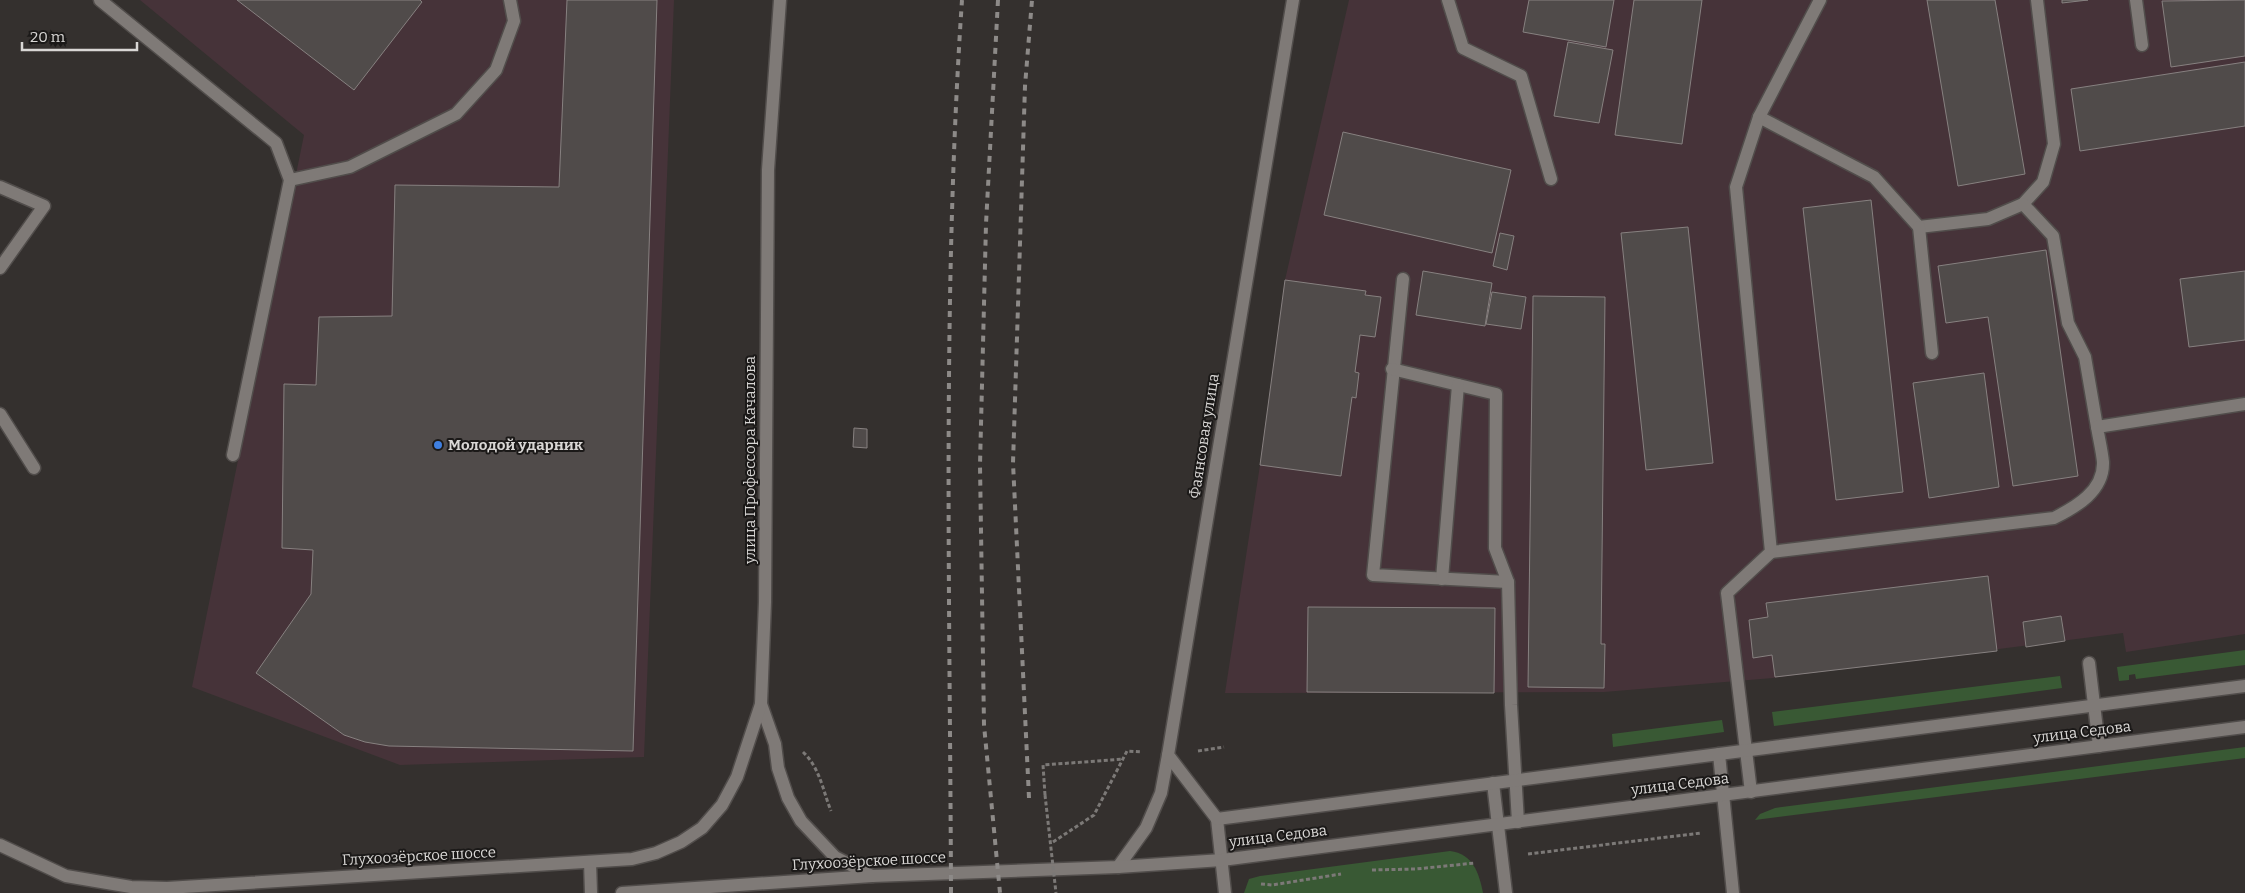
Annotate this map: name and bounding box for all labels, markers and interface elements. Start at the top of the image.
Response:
scale bar [22,20,138,52]
text: 20 m [30,28,66,46]
street label: улица Профессора Качалова [741,356,759,565]
street label: Фаянсовая улица [1185,372,1223,500]
place label: Молодой ударник [448,436,584,454]
marker: Молодой ударник [432,439,444,451]
street label: улица Седова [2031,717,2132,747]
street label: улица Седова [1629,769,1730,799]
street label: улица Седова [1227,821,1328,851]
street label: Глухоозёрское шоссе [342,843,496,869]
street label: Глухоозёрское шоссе [792,848,946,874]

